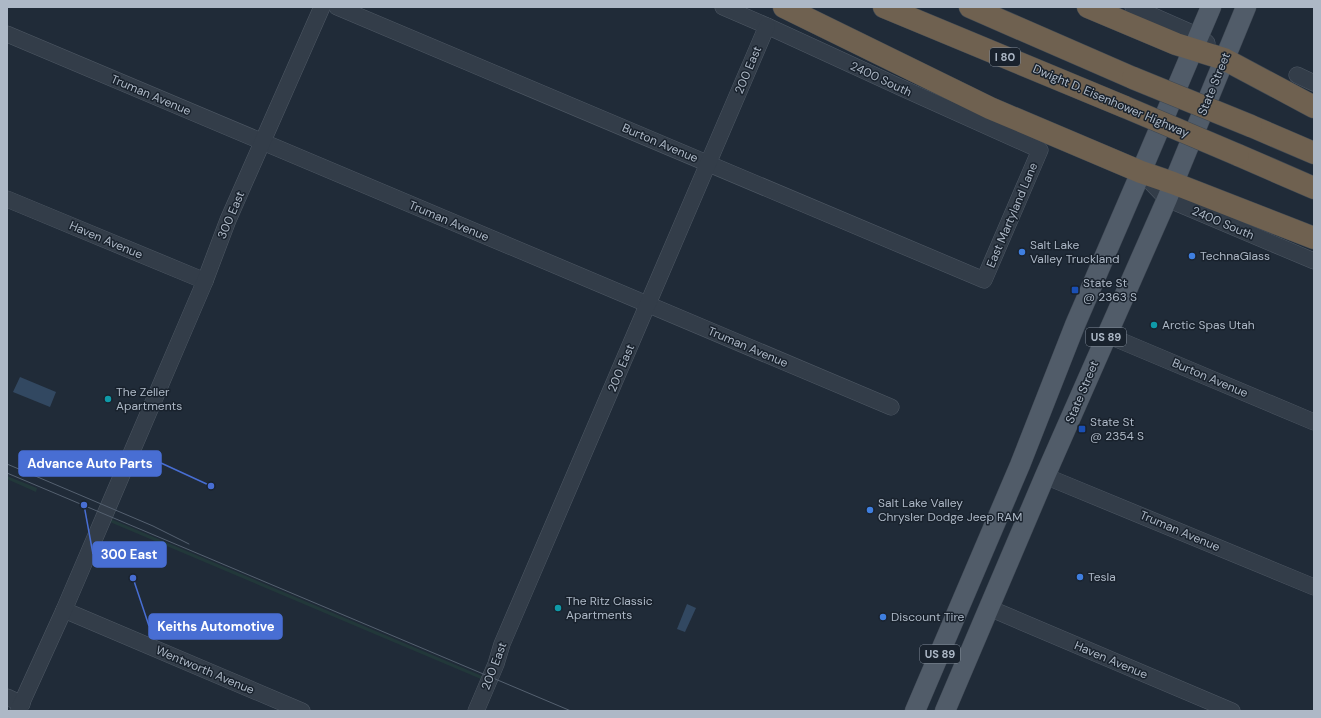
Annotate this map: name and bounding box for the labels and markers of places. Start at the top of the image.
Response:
place label: Salt Lake Valley Truckland [1030,237,1120,267]
marker: Salt Lake Valley Truckland [1017,247,1027,257]
place label: TechnaGlass [1200,248,1270,264]
marker: TechnaGlass [1187,251,1197,261]
place label: State St @ 2363 S [1083,275,1137,305]
marker: State St @ 2363 S [1070,285,1080,295]
place label: Arctic Spas Utah [1162,317,1255,333]
marker: Arctic Spas Utah [1149,320,1159,330]
place label: The Zeller Apartments [116,384,182,414]
marker: The Zeller Apartments [103,394,113,404]
place label: State St @ 2354 S [1090,414,1144,444]
marker: State St @ 2354 S [1077,424,1087,434]
callout: Advance Auto Parts [19,451,161,476]
place label: Salt Lake Valley Chrysler Dodge Jeep RAM [878,495,1022,525]
marker: Salt Lake Valley Chrysler Dodge Jeep RAM [865,505,875,515]
callout: 300 East [93,542,166,567]
place label: Tesla [1088,569,1116,585]
marker: Tesla [1075,572,1085,582]
place label: The Ritz Classic Apartments [566,593,653,623]
marker: The Ritz Classic Apartments [553,603,563,613]
place label: Discount Tire [891,609,965,625]
marker: Discount Tire [878,612,888,622]
callout: Keiths Automotive [149,614,282,639]

